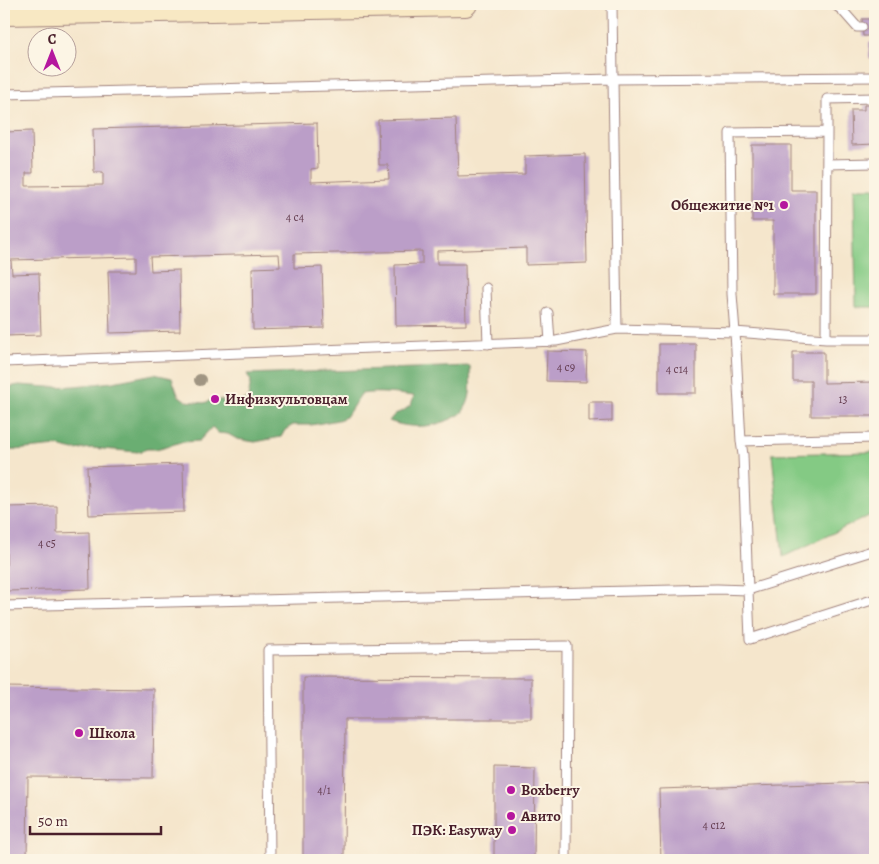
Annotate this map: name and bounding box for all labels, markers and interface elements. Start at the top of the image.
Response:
north arrow [28,28,78,78]
text: С [48,30,57,49]
place label: Общежитие №1 [671,195,775,215]
marker: Общежитие №1 [778,199,790,211]
house number: 4 с4 [286,209,305,225]
house number: 4 c9 [557,359,575,375]
house number: 4 c14 [666,361,689,377]
place label: Инфизкультовцам [225,389,348,409]
house number: 13 [838,391,848,407]
marker: Инфизкультовцам [209,393,221,405]
house number: 4 c5 [38,535,56,551]
place label: Школа [89,723,136,743]
marker: Школа [73,727,85,739]
place label: Boxberry [521,780,580,800]
house number: 4/1 [317,782,331,798]
marker: Boxberry [505,784,517,796]
scale bar [30,804,161,836]
place label: Авито [520,806,561,826]
marker: Авито [505,810,517,822]
text: 50 m [38,811,68,831]
house number: 4 с12 [703,817,726,833]
place label: ПЭК: Easyway [412,820,503,840]
marker: ПЭК: Easyway [506,824,518,836]

